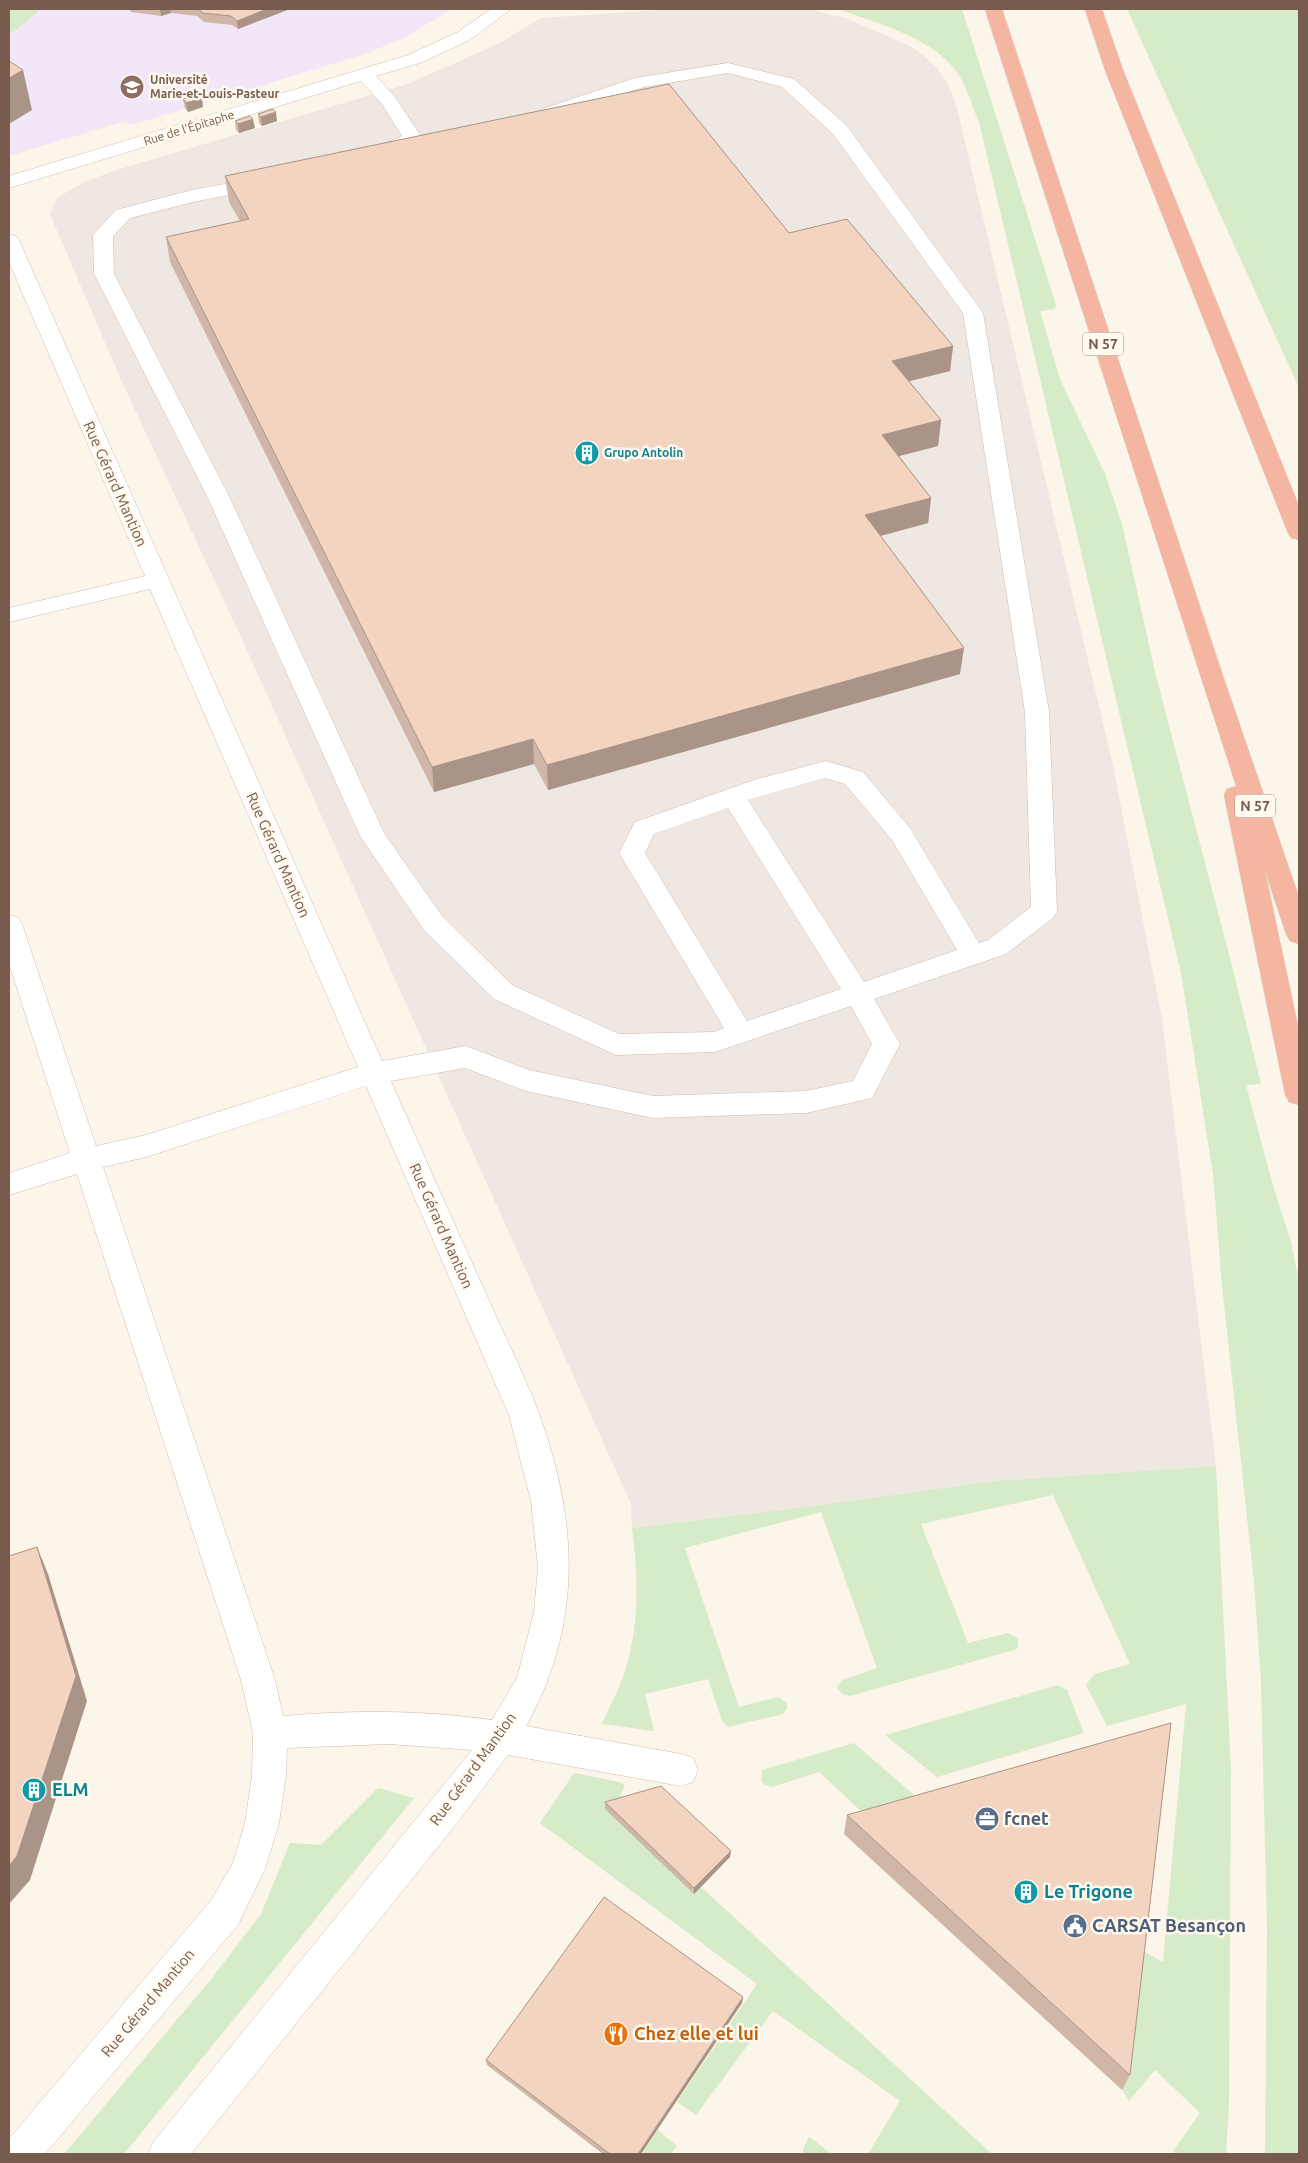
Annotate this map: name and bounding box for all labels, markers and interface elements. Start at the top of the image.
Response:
place label: Université Marie-et-Louis-Pasteur [150,73,280,100]
school or university icon: Université Marie-et-Louis-Pasteur [119,74,145,100]
street label: Rue de l'Épitaphe [142,108,236,148]
road number: N 57 [1083,332,1123,356]
street label: Rue Gérard Mantion [80,419,151,549]
building icon: Grupo Antolin [574,440,600,466]
place label: Grupo Antolin [604,446,683,459]
street label: Rue Gérard Mantion [243,790,314,920]
road number: N 57 [1235,794,1275,818]
street label: Rue Gérard Mantion [406,1161,477,1291]
street label: Rue Gérard Mantion [426,1709,519,1828]
building icon: ELM [21,1777,47,1803]
place label: ELM [52,1779,89,1799]
office icon: fcnet [974,1806,1000,1832]
place label: fcnet [1004,1808,1049,1828]
building icon: Le Trigone [1013,1879,1039,1905]
place label: Le Trigone [1044,1881,1133,1901]
public building icon: CARSAT Besançon [1062,1913,1088,1939]
place label: CARSAT Besançon [1092,1915,1246,1936]
street label: Rue Gérard Mantion [98,1945,198,2060]
restaurant icon: Chez elle et lui [603,2021,629,2047]
place label: Chez elle et lui [634,2023,759,2043]

